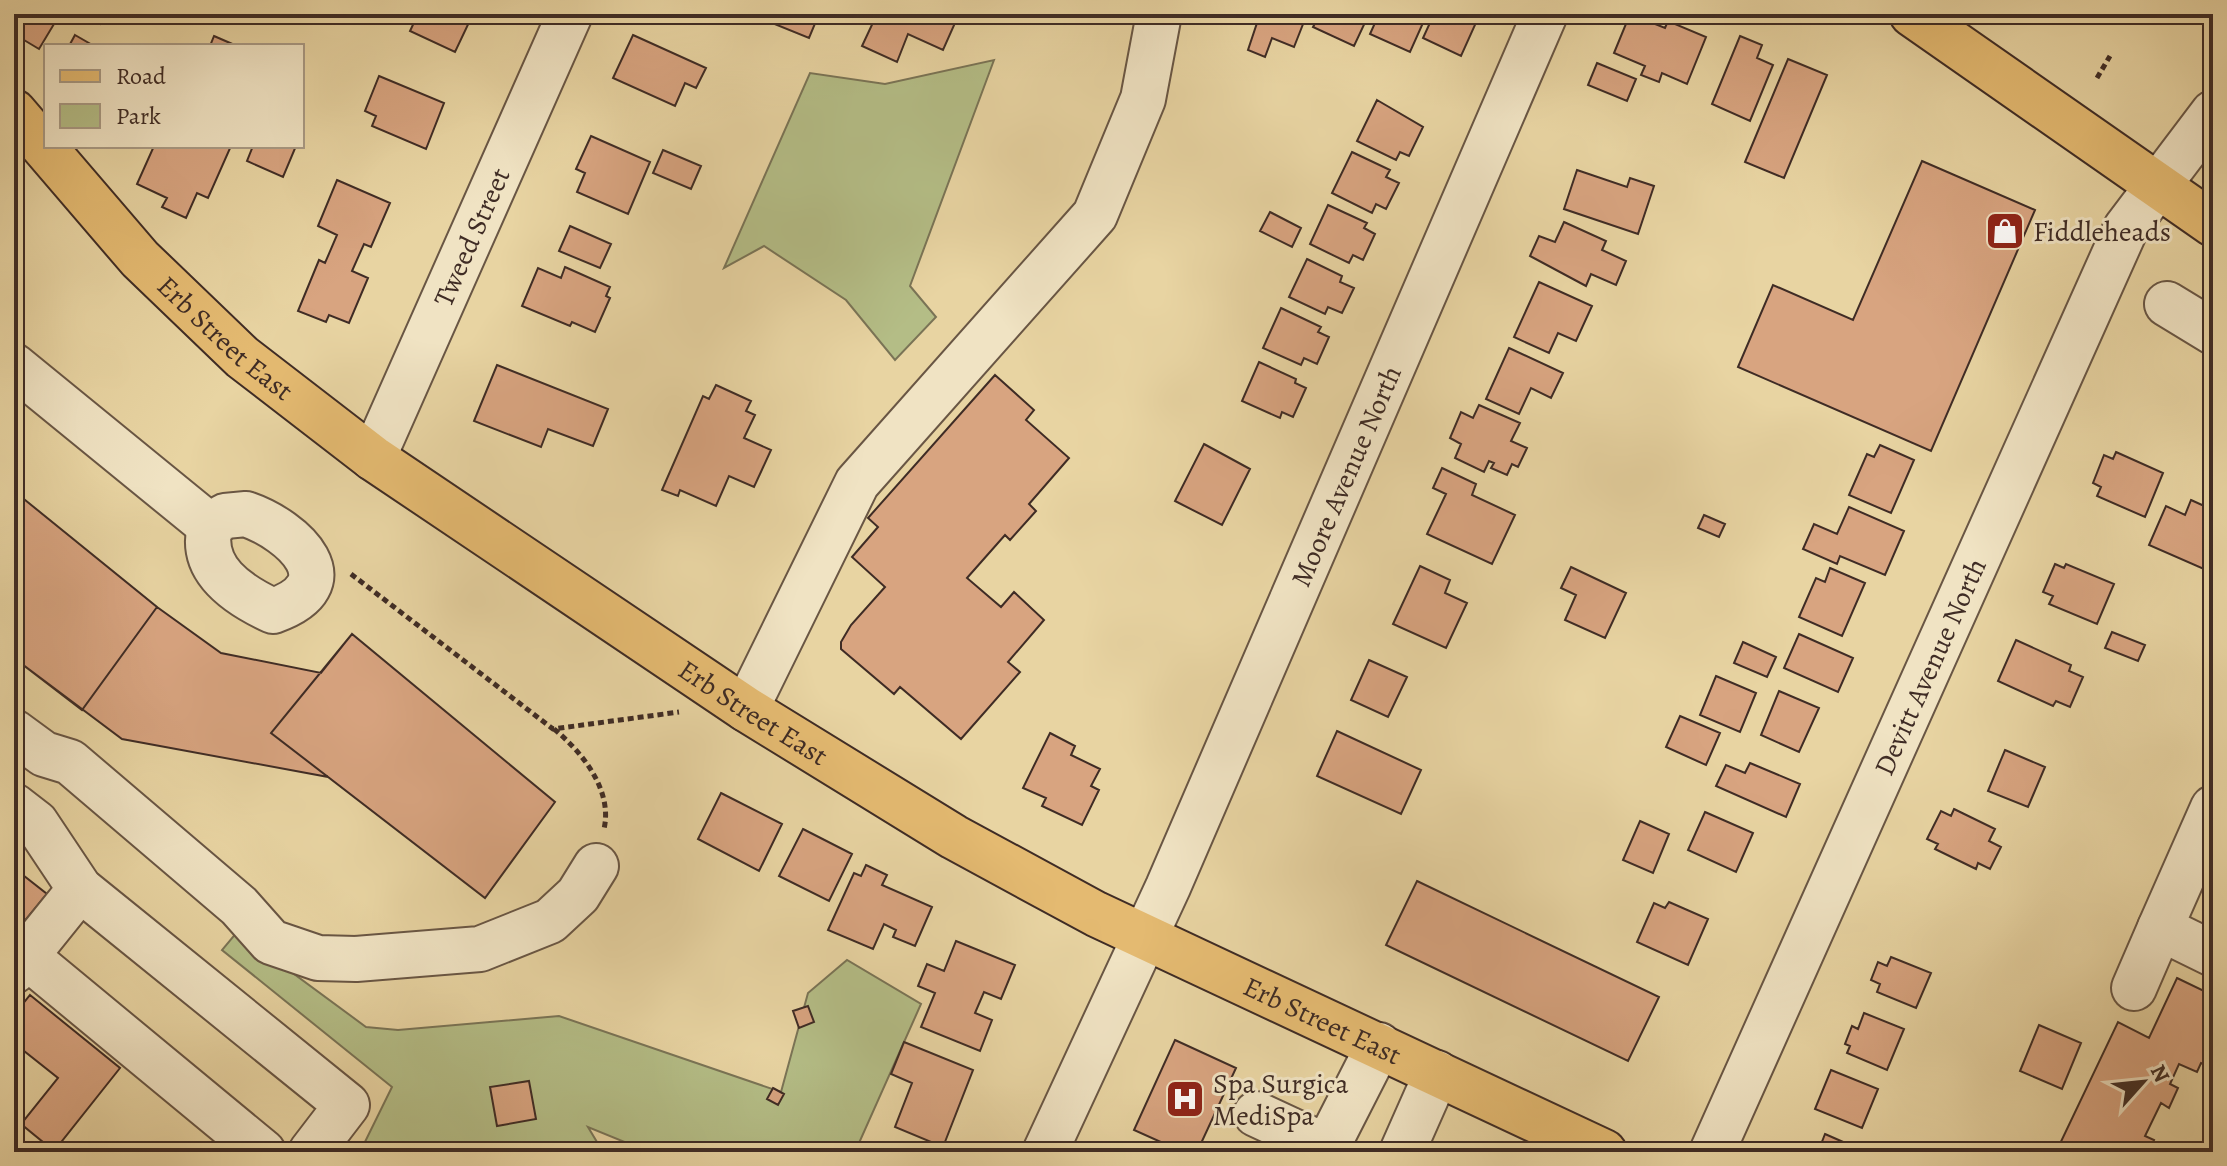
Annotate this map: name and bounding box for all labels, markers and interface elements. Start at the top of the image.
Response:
legend [44,44,304,148]
text: Road [116,60,166,92]
text: Park [116,100,161,132]
street label: Tweed Street [425,162,519,312]
shop icon: Fiddleheads [1984,210,2026,252]
place label: Fiddleheads [2033,213,2171,251]
street label: Erb Street East [149,268,301,410]
street label: Moore Avenue North [1282,360,1411,593]
street label: Devitt Avenue North [1865,552,1996,781]
street label: Erb Street East [671,651,835,775]
street label: Erb Street East [1237,968,1407,1074]
north arrow [2103,1042,2183,1122]
text: N [2143,1059,2177,1087]
place label: Spa Surgica MediSpa [1213,1065,1349,1135]
hospital icon: Spa Surgica MediSpa [1164,1078,1206,1120]

